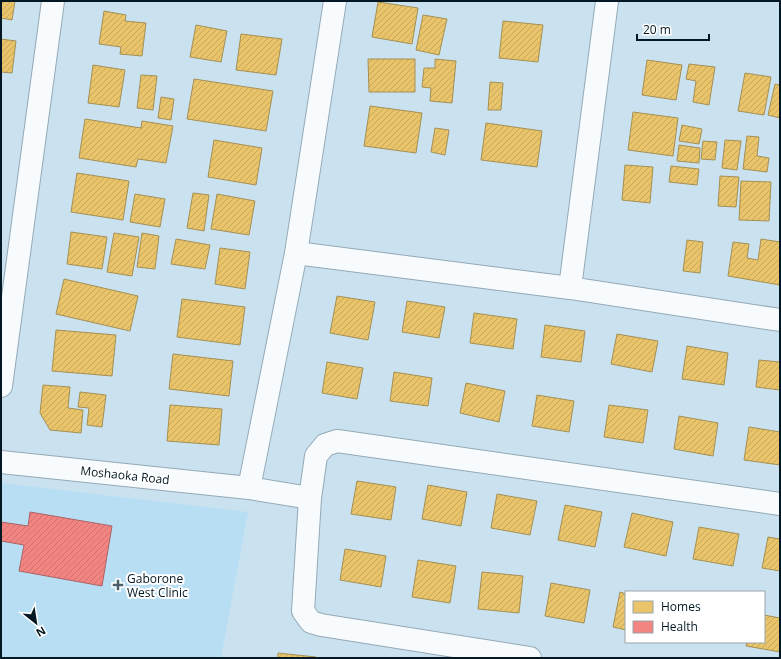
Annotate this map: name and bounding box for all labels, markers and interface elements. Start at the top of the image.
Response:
scale bar [637,16,709,42]
text: 20 m [643,21,671,38]
street label: Moshaoka Road [80,462,170,488]
place label: Gaborone West Clinic [127,570,188,601]
marker: Gaborone West Clinic [112,579,124,591]
legend [625,591,765,643]
text: Homes [661,598,701,615]
north arrow [16,603,56,643]
text: Health [661,618,698,635]
text: N [34,623,49,641]

